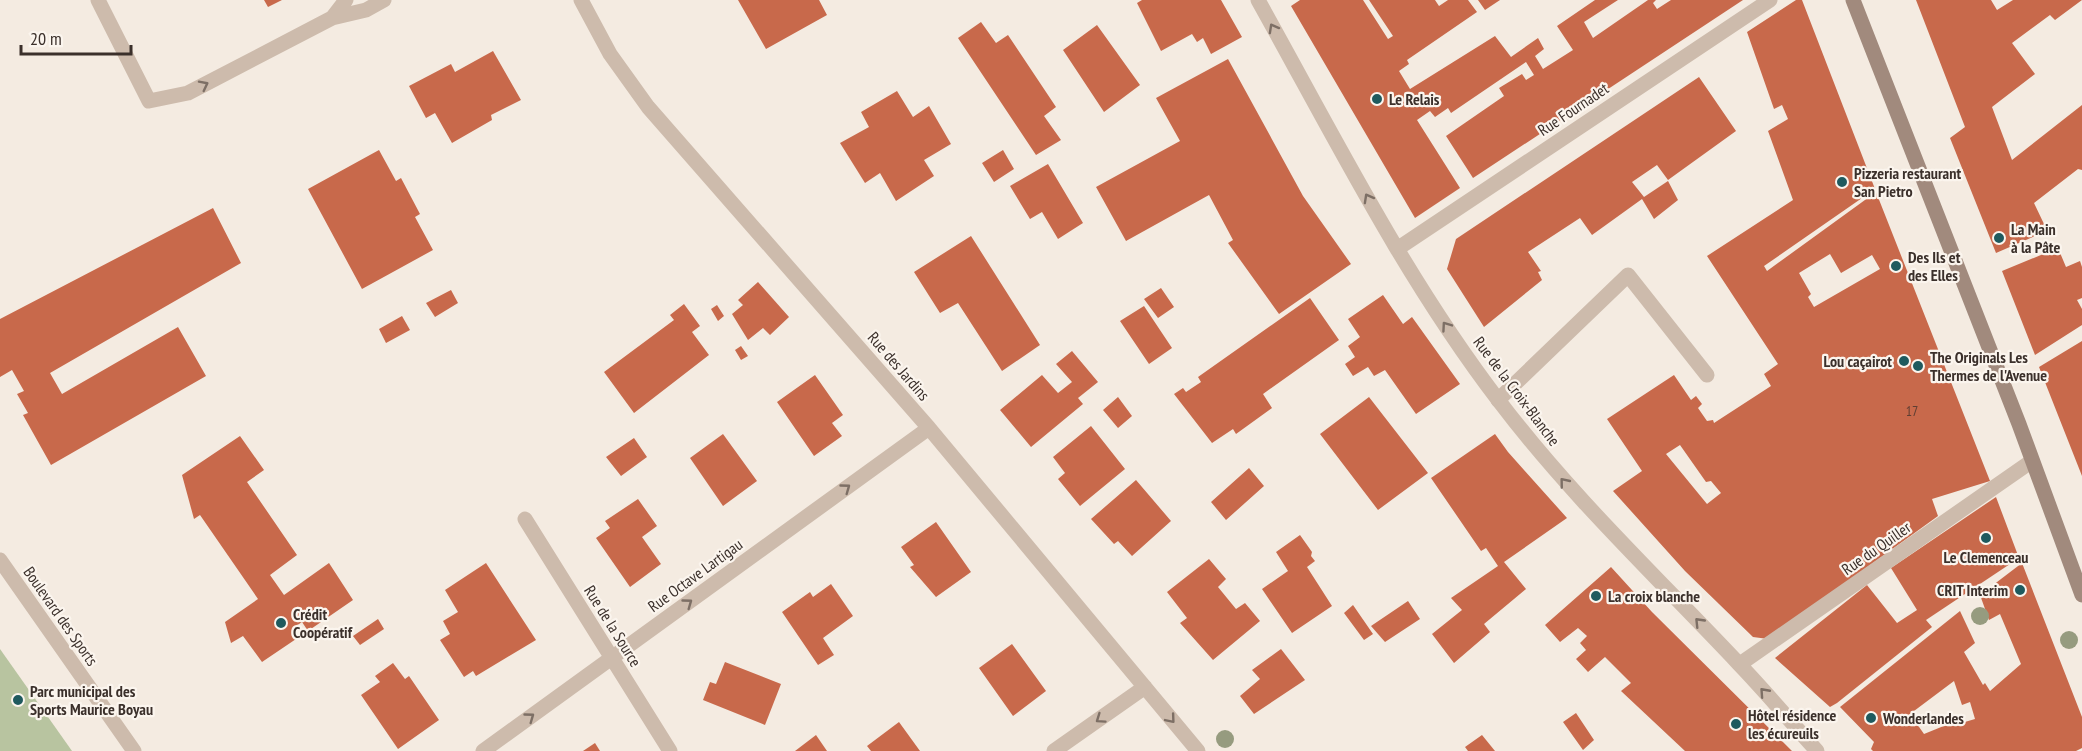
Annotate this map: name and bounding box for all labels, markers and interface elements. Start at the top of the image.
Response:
scale bar [21,18,130,56]
one-way arrow [1269,24,1281,34]
text: 20 m [30,27,62,50]
street label: Rue Fournadet [1534,78,1613,140]
one-way arrow [198,80,209,92]
place label: Le Relais [1389,89,1440,109]
marker: Le Relais [1370,92,1384,106]
place label: Pizzeria restaurant San Pietro [1854,163,1961,201]
marker: Pizzeria restaurant San Pietro [1835,175,1849,189]
one-way arrow [1364,194,1376,204]
place label: La Main à la Pâte [2011,219,2060,257]
marker: La Main à la Pâte [1992,231,2006,245]
place label: Des Ils et des Elles [1908,247,1961,285]
marker: Des Ils et des Elles [1889,259,1903,273]
one-way arrow [1442,322,1453,333]
street label: Rue des Jardins [864,328,934,404]
street label: Rue de la Croix-Blanche [1469,332,1565,450]
place label: The Originals Les Thermes de l'Avenue [1930,347,2047,385]
place label: Lou caçairot [1824,351,1892,371]
marker: Lou caçairot [1897,354,1911,368]
marker: The Originals Les Thermes de l'Avenue [1911,359,1925,373]
house number: 17 [1906,402,1918,420]
one-way arrow [1560,477,1571,488]
one-way arrow [840,484,851,495]
street label: Rue du Quiller [1838,517,1915,579]
marker: Le Clemenceau [1979,531,1993,545]
street label: Rue Octave Lartigau [644,534,746,616]
place label: Le Clemenceau [1944,547,2028,567]
street label: Boulevard des Sports [19,563,103,669]
place label: CRIT Interim [1937,580,2008,600]
street label: Rue de la Source [580,582,646,670]
marker: CRIT Interim [2013,583,2027,597]
place label: La croix blanche [1608,586,1700,606]
marker: La croix blanche [1589,589,1603,603]
one-way arrow [682,599,693,610]
place label: Crédit Coopératif [293,604,353,642]
marker: Crédit Coopératif [274,616,288,630]
one-way arrow [1695,619,1706,629]
place label: Parc municipal des Sports Maurice Boyau [30,681,153,719]
one-way arrow [1760,688,1771,699]
marker: Parc municipal des Sports Maurice Boyau [11,693,25,707]
place label: Hôtel résidence les écureuils [1748,705,1837,743]
place label: Wonderlandes [1882,708,1964,728]
marker: Wonderlandes [1864,711,1878,725]
one-way arrow [1095,712,1106,723]
one-way arrow [1164,712,1175,723]
one-way arrow [524,713,535,724]
marker: Hôtel résidence les écureuils [1729,717,1743,731]

